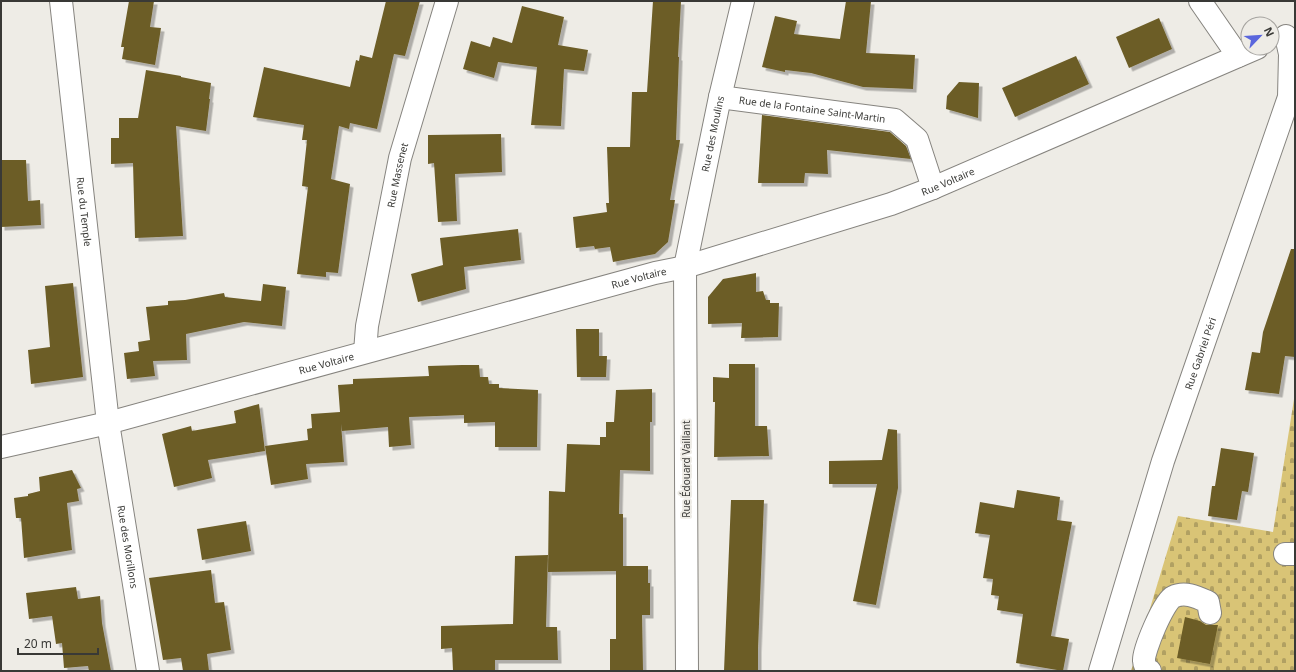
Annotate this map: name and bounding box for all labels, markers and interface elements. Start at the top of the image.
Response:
north arrow [1240,16,1280,56]
text: N [1261,24,1278,39]
street label: Rue de la Fontaine Saint-Martin [738,93,886,126]
street label: Rue des Moulins [698,94,727,173]
street label: Rue Massenet [383,141,411,209]
street label: Rue Voltaire [919,164,977,199]
street label: Rue du Temple [74,176,95,248]
street label: Rue Voltaire [610,264,668,292]
street label: Rue Gabriel Péri [1181,315,1219,392]
street label: Rue Voltaire [297,349,356,377]
street label: Rue Édouard Vaillant [679,420,693,518]
street label: Rue des Morillons [114,504,142,590]
scale bar [18,630,98,656]
text: 20 m [24,635,52,652]

